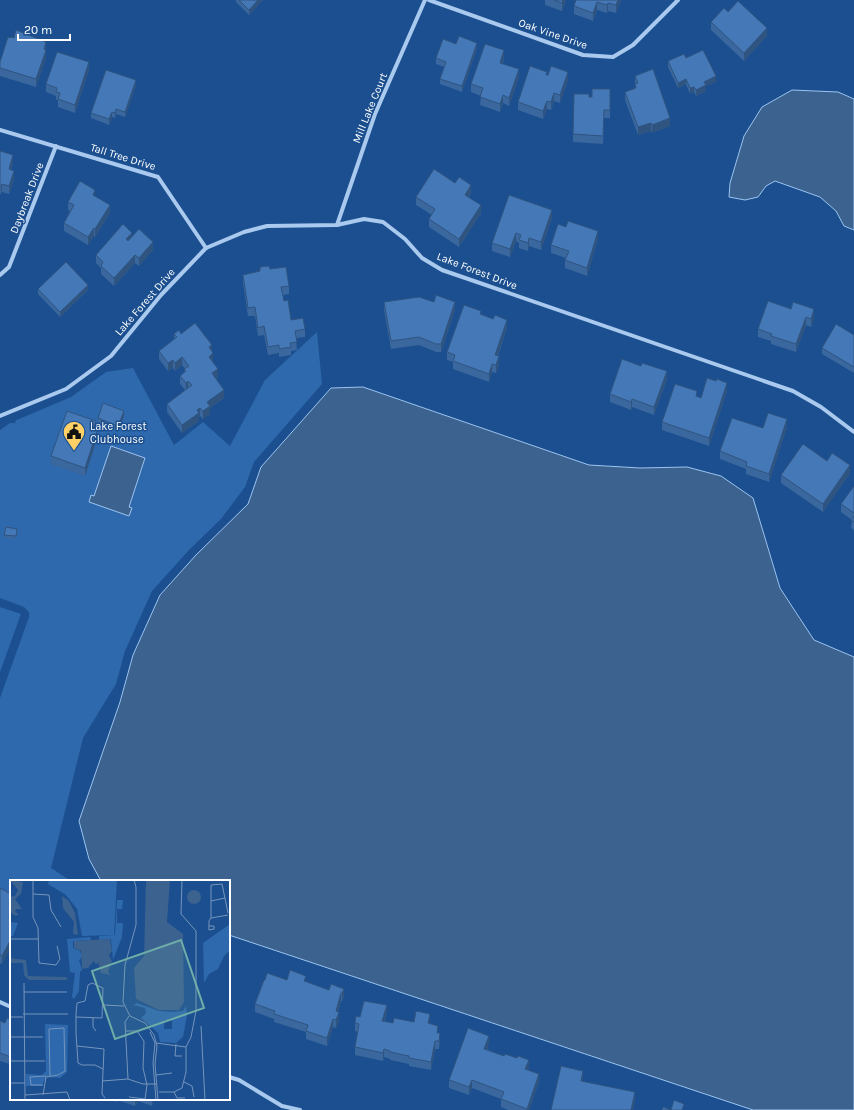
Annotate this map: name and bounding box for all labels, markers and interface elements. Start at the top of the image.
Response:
scale bar [18,16,70,42]
street label: Oak Vine Drive [517,16,589,52]
text: 20 m [24,23,52,37]
street label: Mill Lake Court [350,71,390,145]
street label: Tall Tree Drive [89,141,158,173]
street label: Daybreak Drive [7,160,47,235]
street label: Lake Forest Drive [435,250,519,292]
street label: Lake Forest Drive [112,265,178,338]
public building icon: Lake Forest Clubhouse [61,419,87,452]
place label: Lake Forest Clubhouse [90,420,147,446]
inset map [10,880,230,1100]

